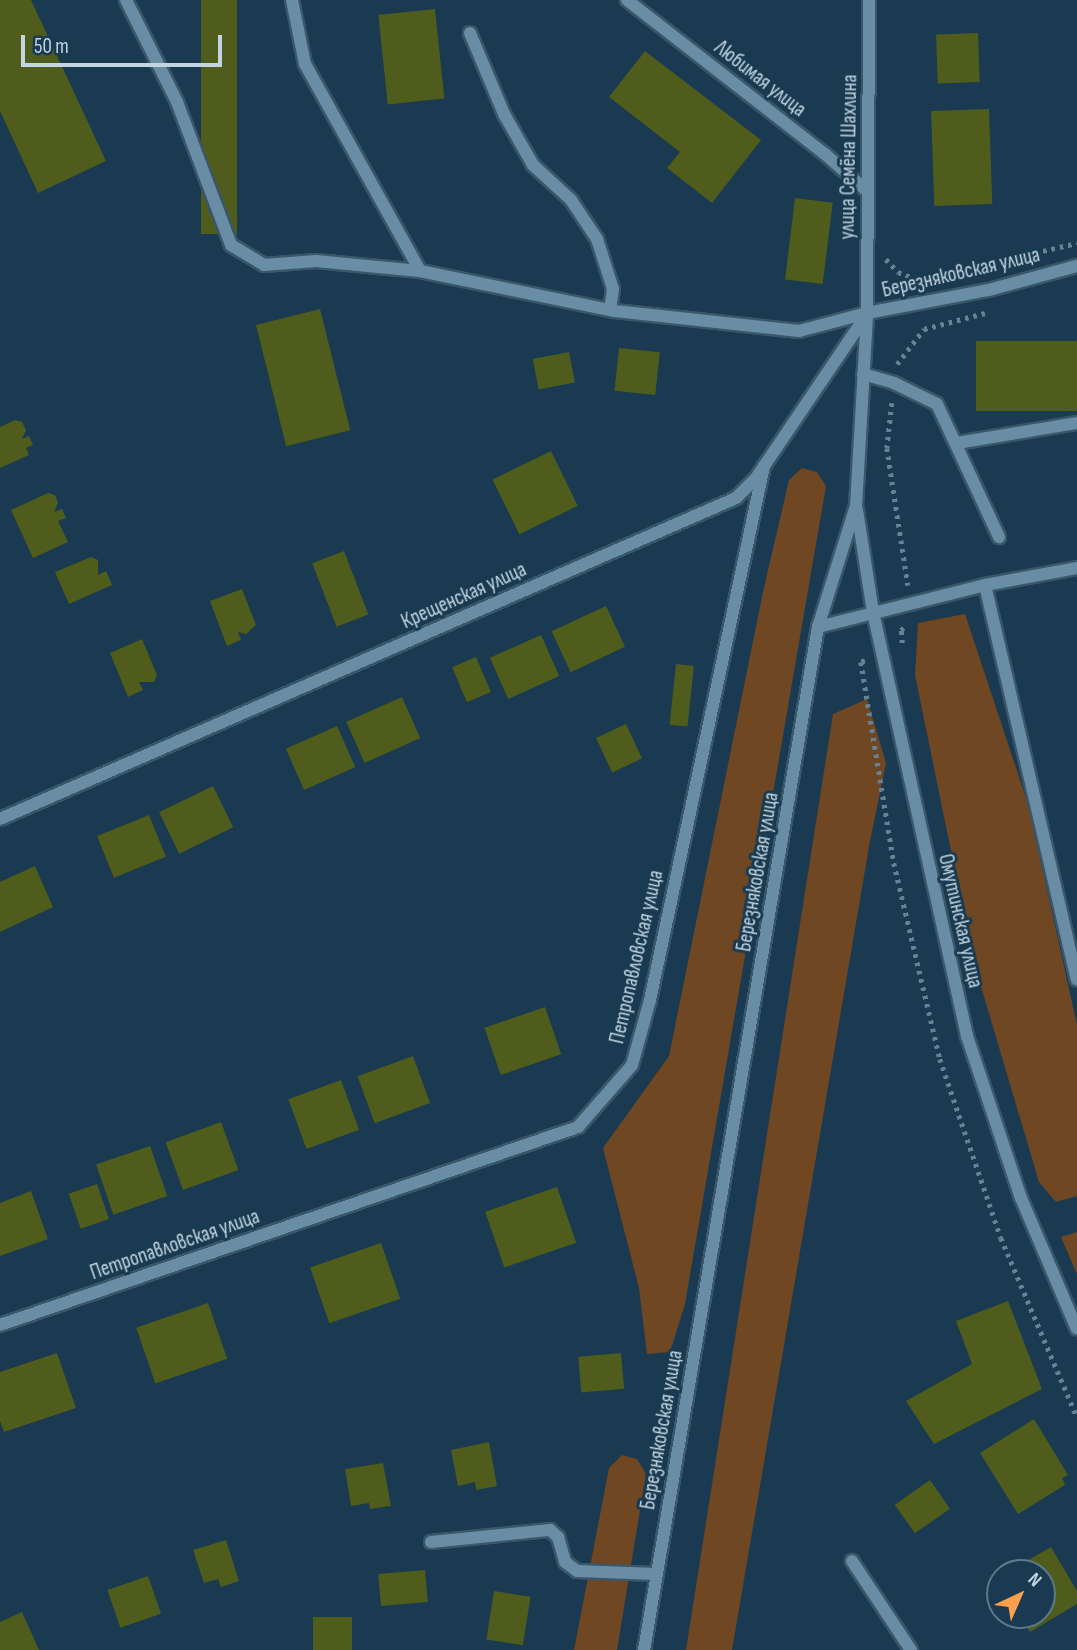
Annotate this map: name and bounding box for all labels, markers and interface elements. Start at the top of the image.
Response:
scale bar [24,21,226,65]
text: 50 m [34,34,69,59]
street label: Любимая улица [709,35,811,123]
street label: улица Семёна Шахлина [835,74,863,240]
street label: Березняковская улица [880,243,1042,303]
street label: Крещенская улица [398,557,530,635]
street label: Березняковская улица [732,790,784,954]
street label: Омутинская улица [932,852,988,990]
street label: Петропавловская улица [605,868,669,1046]
street label: Петропавловская улица [87,1204,263,1286]
street label: Березняковская улица [636,1348,688,1512]
north arrow [986,1559,1056,1629]
text: N [1023,1568,1046,1592]

